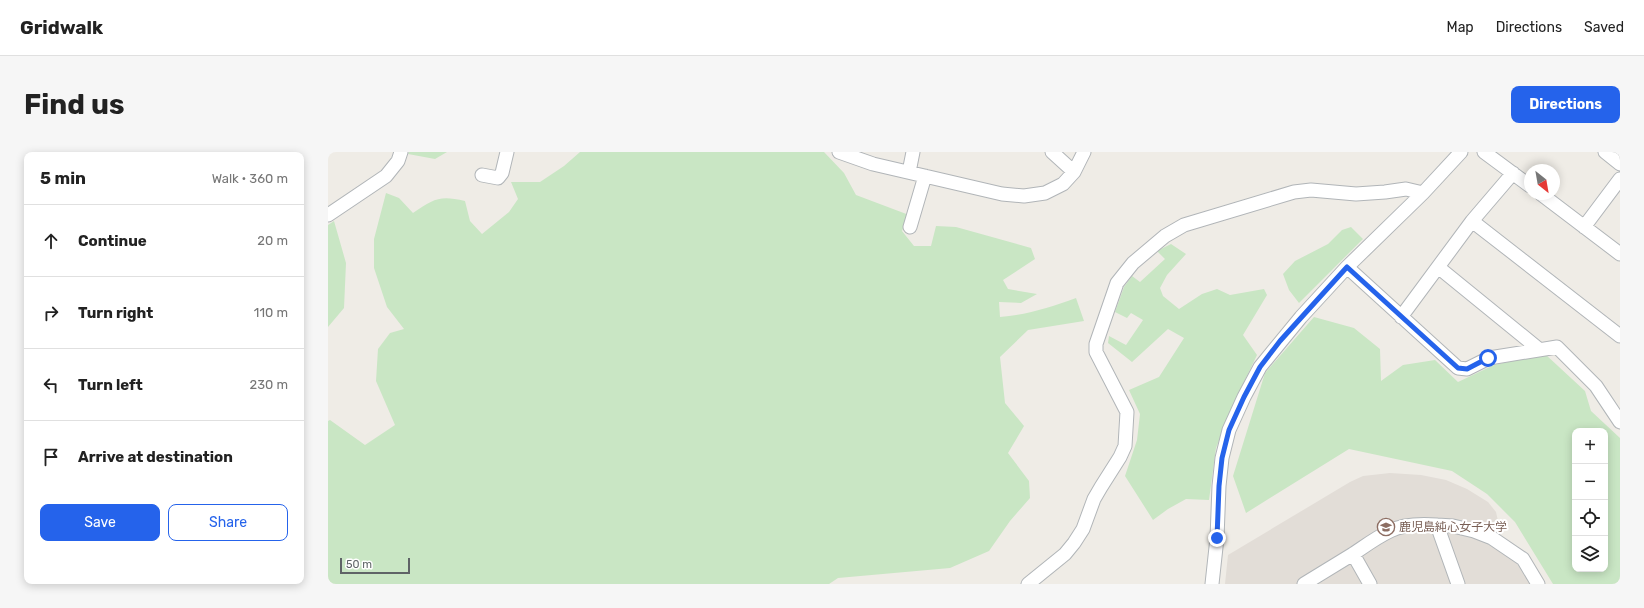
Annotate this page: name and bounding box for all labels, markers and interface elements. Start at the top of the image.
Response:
text: Gridwalk [20,16,103,39]
text: Map [1447,19,1474,36]
text: Directions [1496,19,1562,36]
text: Saved [1584,19,1624,36]
button: Directions [1511,86,1620,123]
text: Find us [24,88,124,121]
north arrow [1524,164,1560,200]
text: 5 min [40,168,86,188]
text: Walk · 360 m [212,171,288,186]
icon: ahead [40,230,62,252]
text: Continue [78,232,147,250]
text: 20 m [257,233,288,248]
icon: right [40,302,62,324]
text: Turn right [78,304,153,322]
text: 110 m [254,305,288,320]
route start [1479,349,1497,367]
icon: left [40,374,62,396]
text: Turn left [78,376,143,394]
text: 230 m [250,377,288,392]
map controls [1572,428,1608,572]
button: + [1572,428,1608,464]
icon: arrive [40,446,62,468]
text: Arrive at destination [78,448,233,466]
button: − [1572,464,1608,500]
button: locate [1572,500,1608,536]
button: Save [40,504,160,541]
button: Share [168,504,288,541]
school or university icon: 鹿児島純心女子大学 [1376,517,1396,537]
place label: 鹿児島純心女子大学 [1399,520,1507,534]
route end [1208,529,1226,547]
button: layers [1572,536,1608,572]
scale bar [340,556,410,575]
text: 50 m [346,558,372,571]

